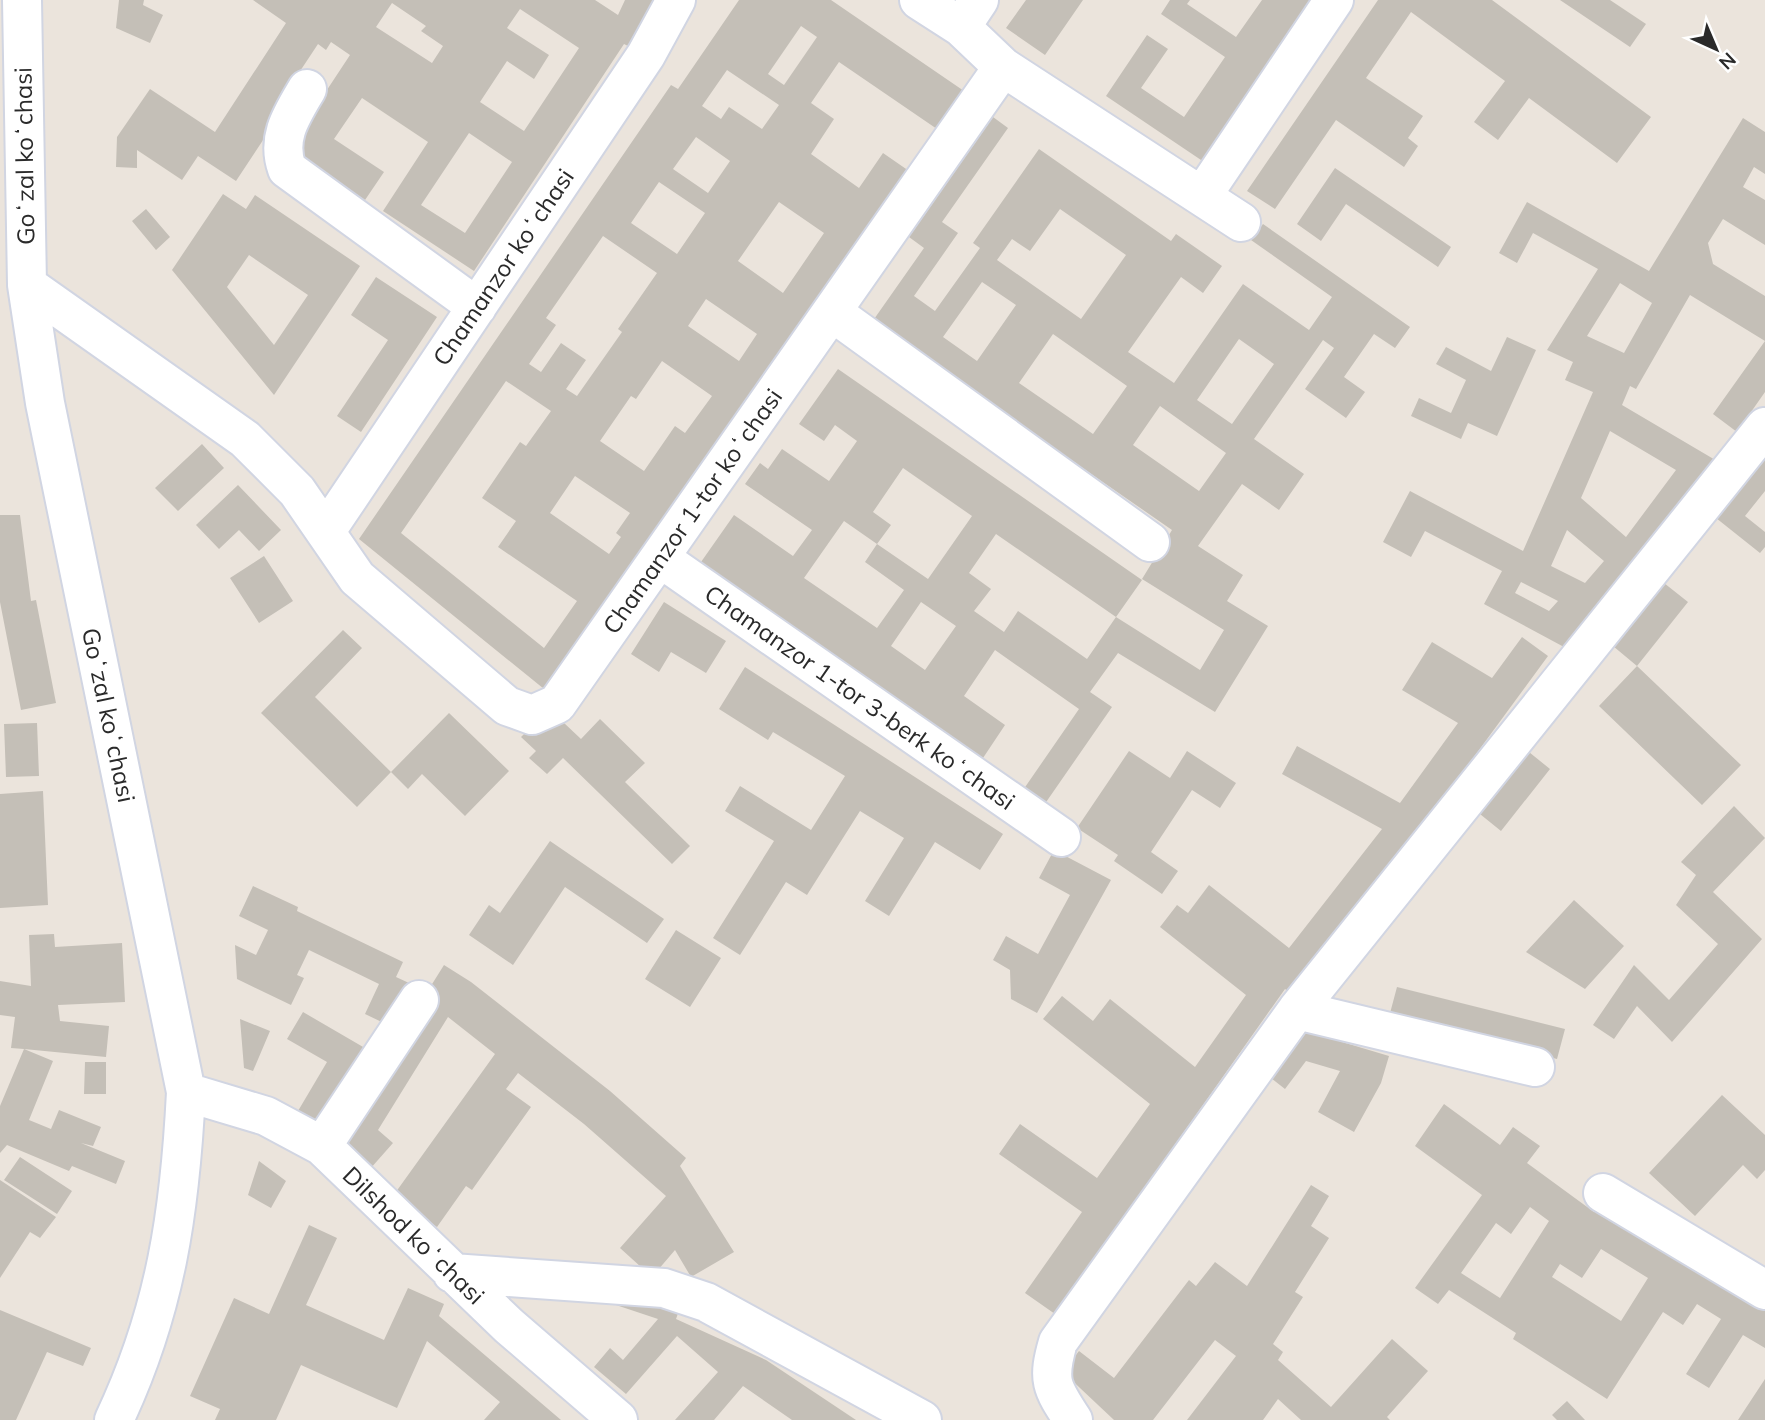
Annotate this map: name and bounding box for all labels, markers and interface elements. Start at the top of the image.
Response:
north arrow [1681,14,1751,84]
text: N [1714,48,1741,75]
street label: Goʻzal koʻchasi [7,67,41,245]
street label: Chamanzor koʻchasi [426,163,580,371]
street label: Chamanzor 1-tor koʻchasi [596,383,788,639]
street label: Chamanzor 1-tor 3-berk koʻchasi [699,578,1021,816]
street label: Goʻzal koʻchasi [76,625,142,805]
street label: Dilshod koʻchasi [337,1160,491,1310]

